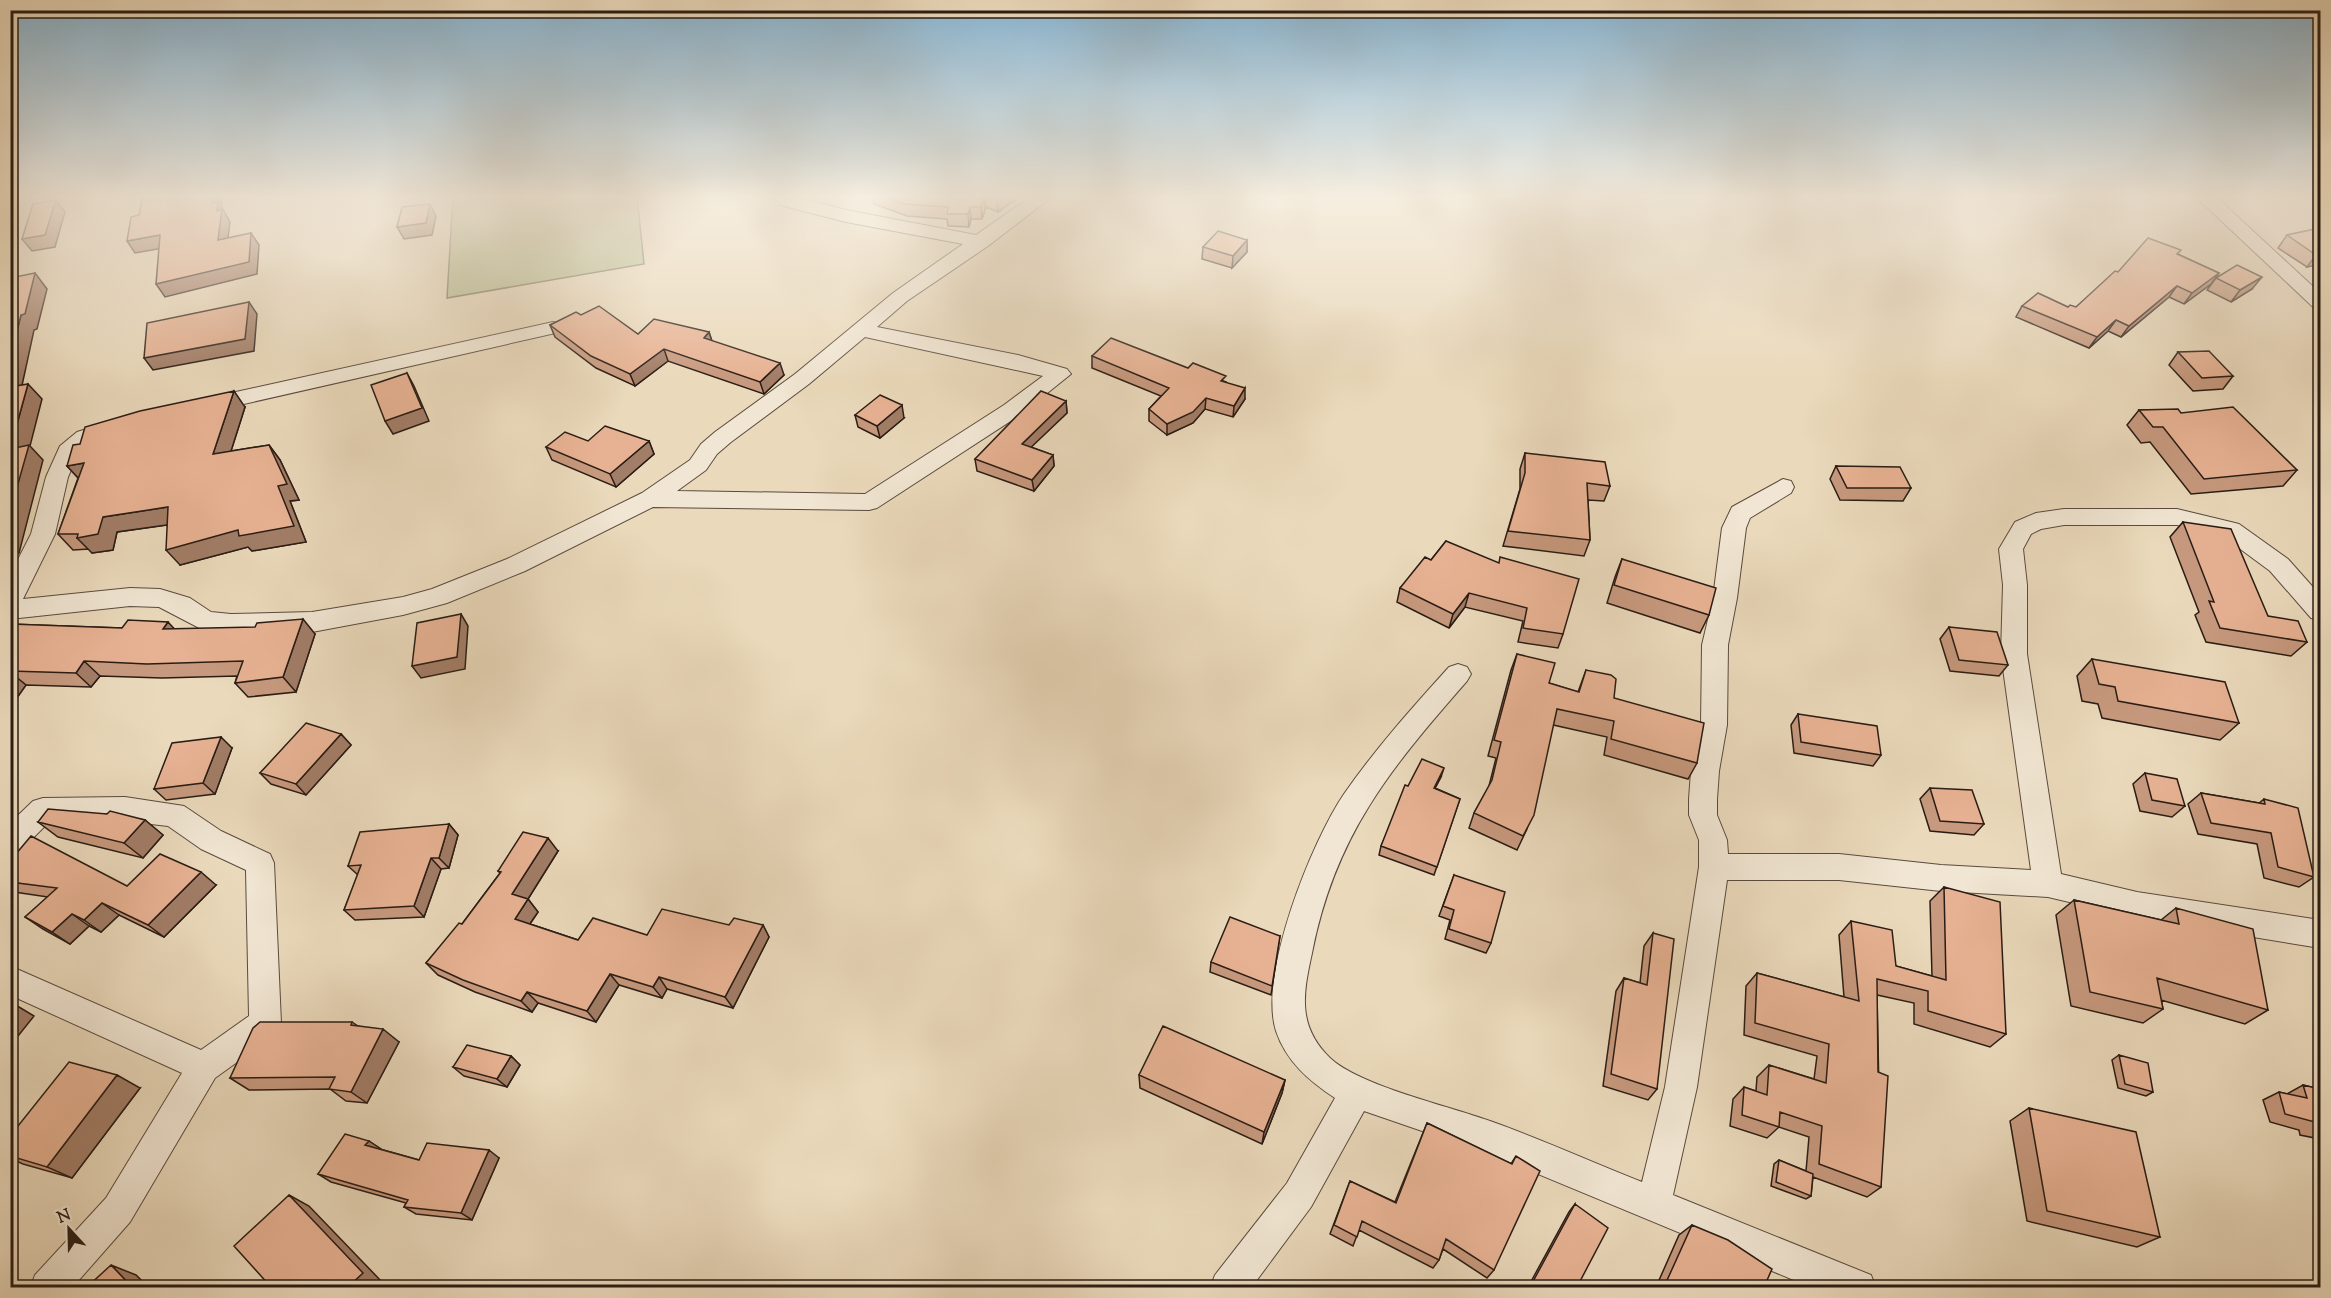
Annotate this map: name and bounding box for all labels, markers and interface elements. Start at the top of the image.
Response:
north arrow [39,1199,99,1259]
text: N [54,1204,75,1230]

